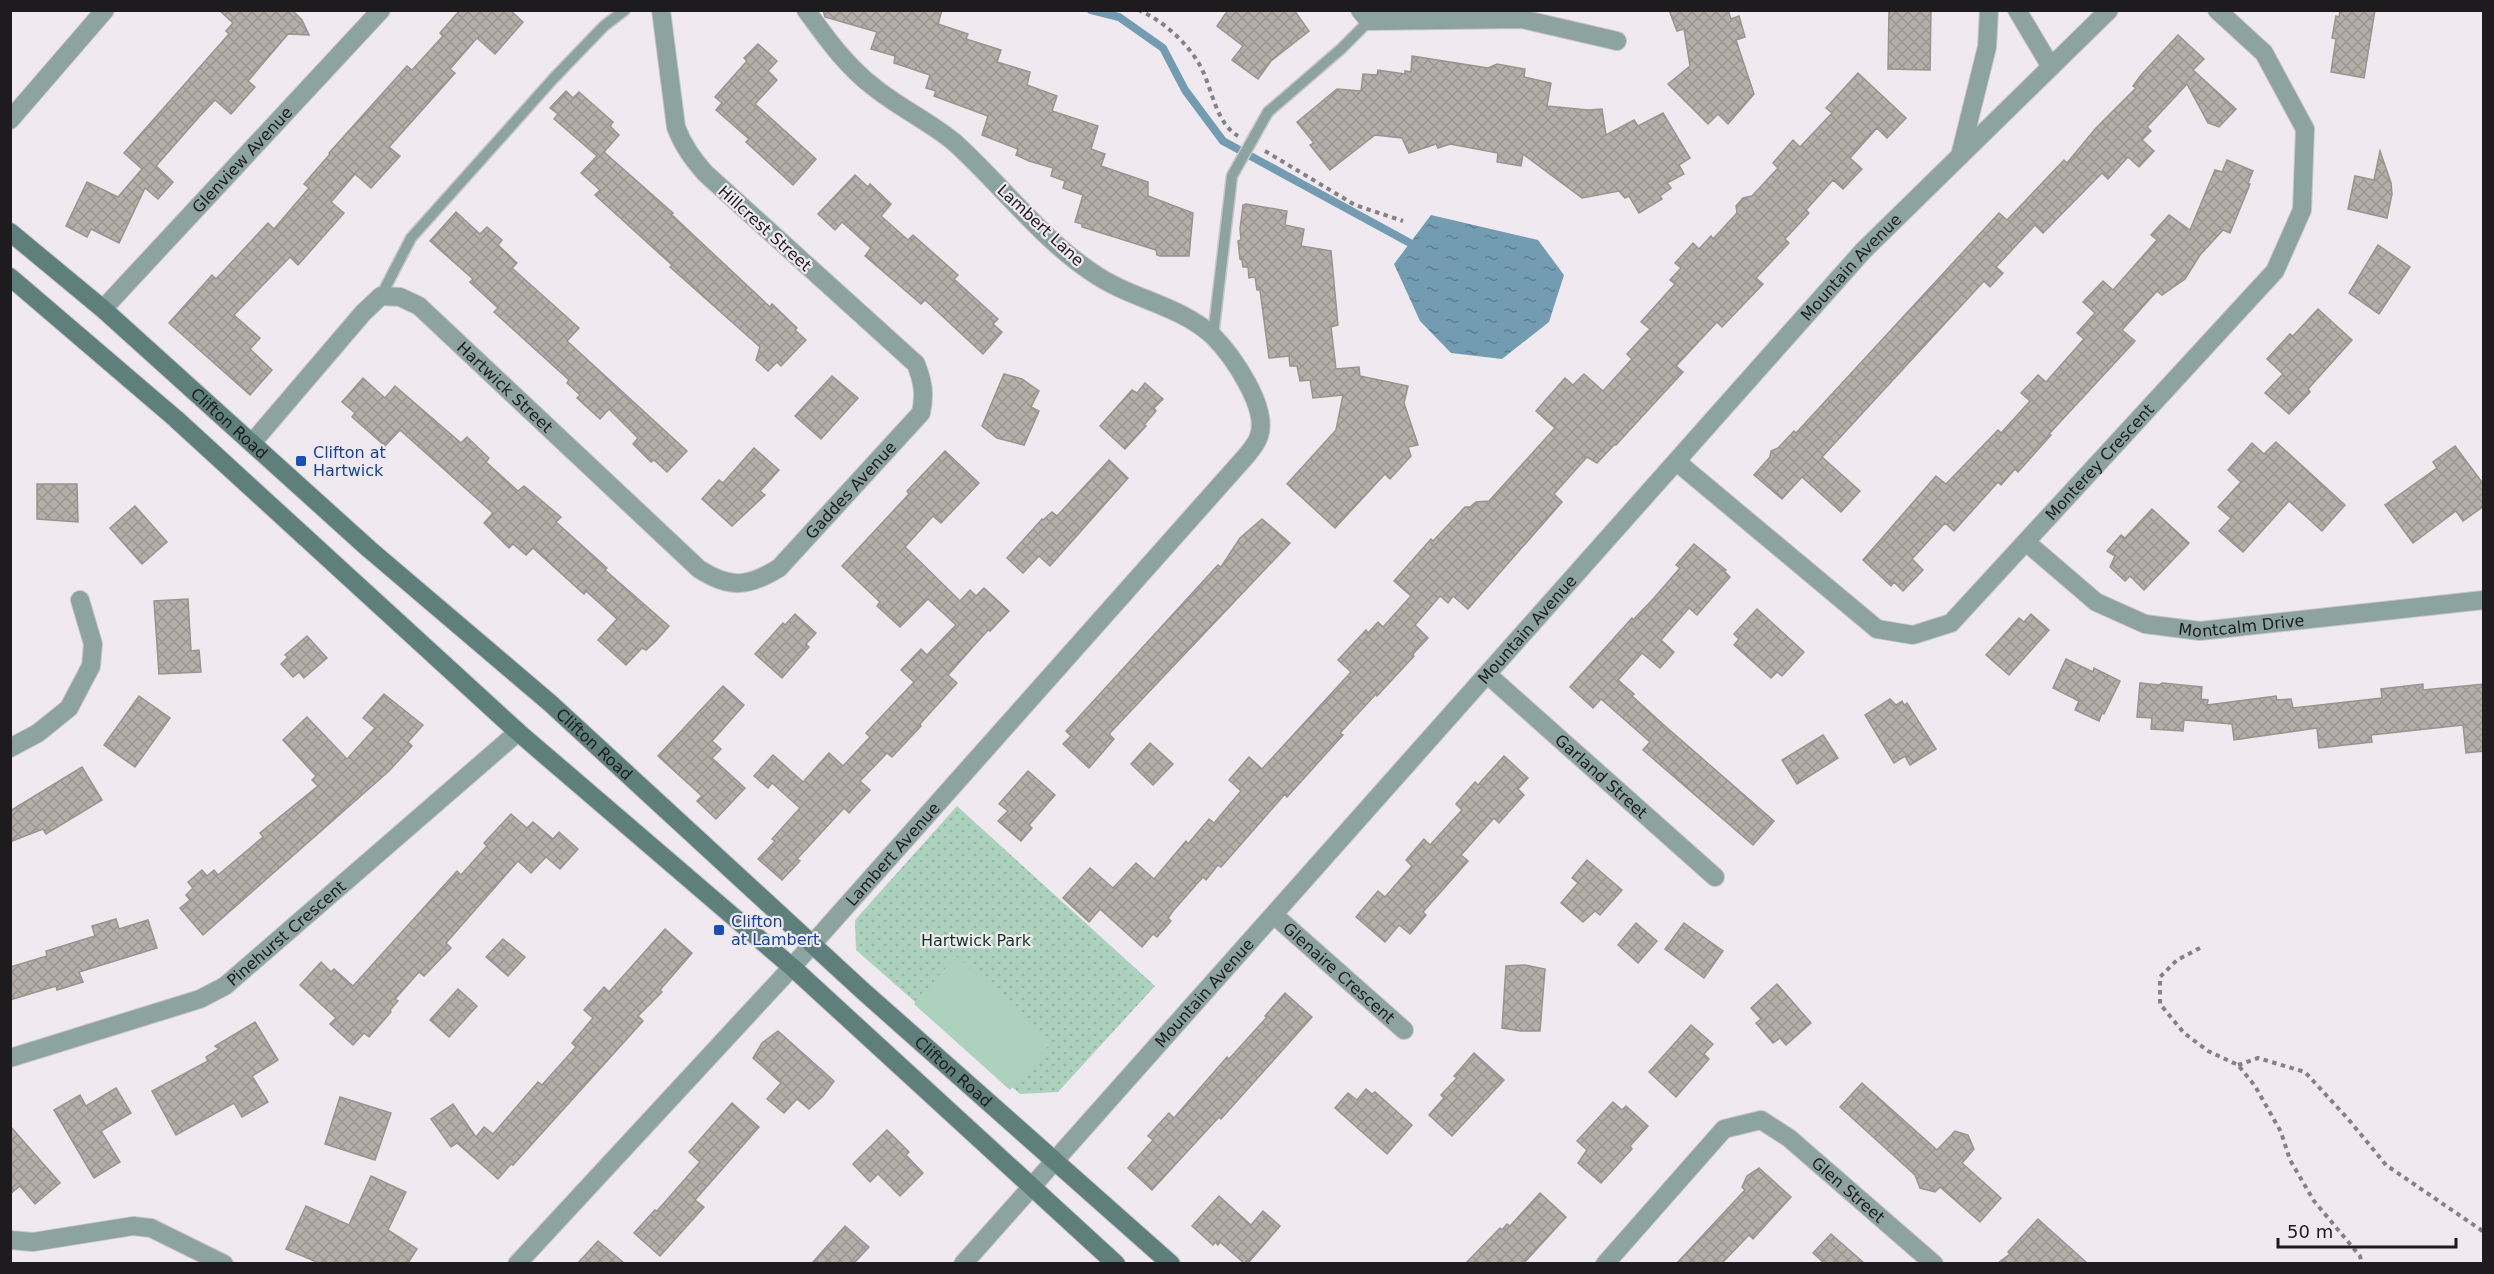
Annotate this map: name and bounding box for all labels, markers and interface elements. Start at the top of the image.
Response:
street label: Glenview Avenue [188,103,296,217]
street label: Lambert Lane [994,181,1088,270]
street label: Hillcrest Street [714,182,815,275]
street label: Mountain Avenue [1797,210,1905,325]
street label: Hartwick Street [453,338,557,437]
street label: Clifton Road [187,384,271,463]
street label: Monterey Crescent [2042,400,2158,524]
street label: Gaddes Avenue [802,438,900,543]
place label: Clifton at Hartwick [313,443,386,480]
marker: Clifton at Hartwick [294,454,308,468]
street label: Mountain Avenue [1474,571,1581,688]
street label: Montcalm Drive [2177,611,2305,641]
street label: Clifton Road [552,704,636,784]
street label: Garland Street [1551,730,1651,822]
street label: Lambert Avenue [842,799,944,910]
street label: Pinehurst Crescent [223,877,350,990]
place label: Clifton at Lambert [731,912,819,949]
street label: Glenaire Crescent [1279,919,1399,1027]
marker: Clifton at Lambert [712,923,726,937]
park label: Hartwick Park [921,931,1032,950]
street label: Mountain Avenue [1151,935,1258,1051]
street label: Clifton Road [911,1032,996,1111]
street label: Glen Street [1808,1153,1888,1227]
scale bar [2278,1211,2456,1249]
text: 50 m [2287,1221,2333,1242]

